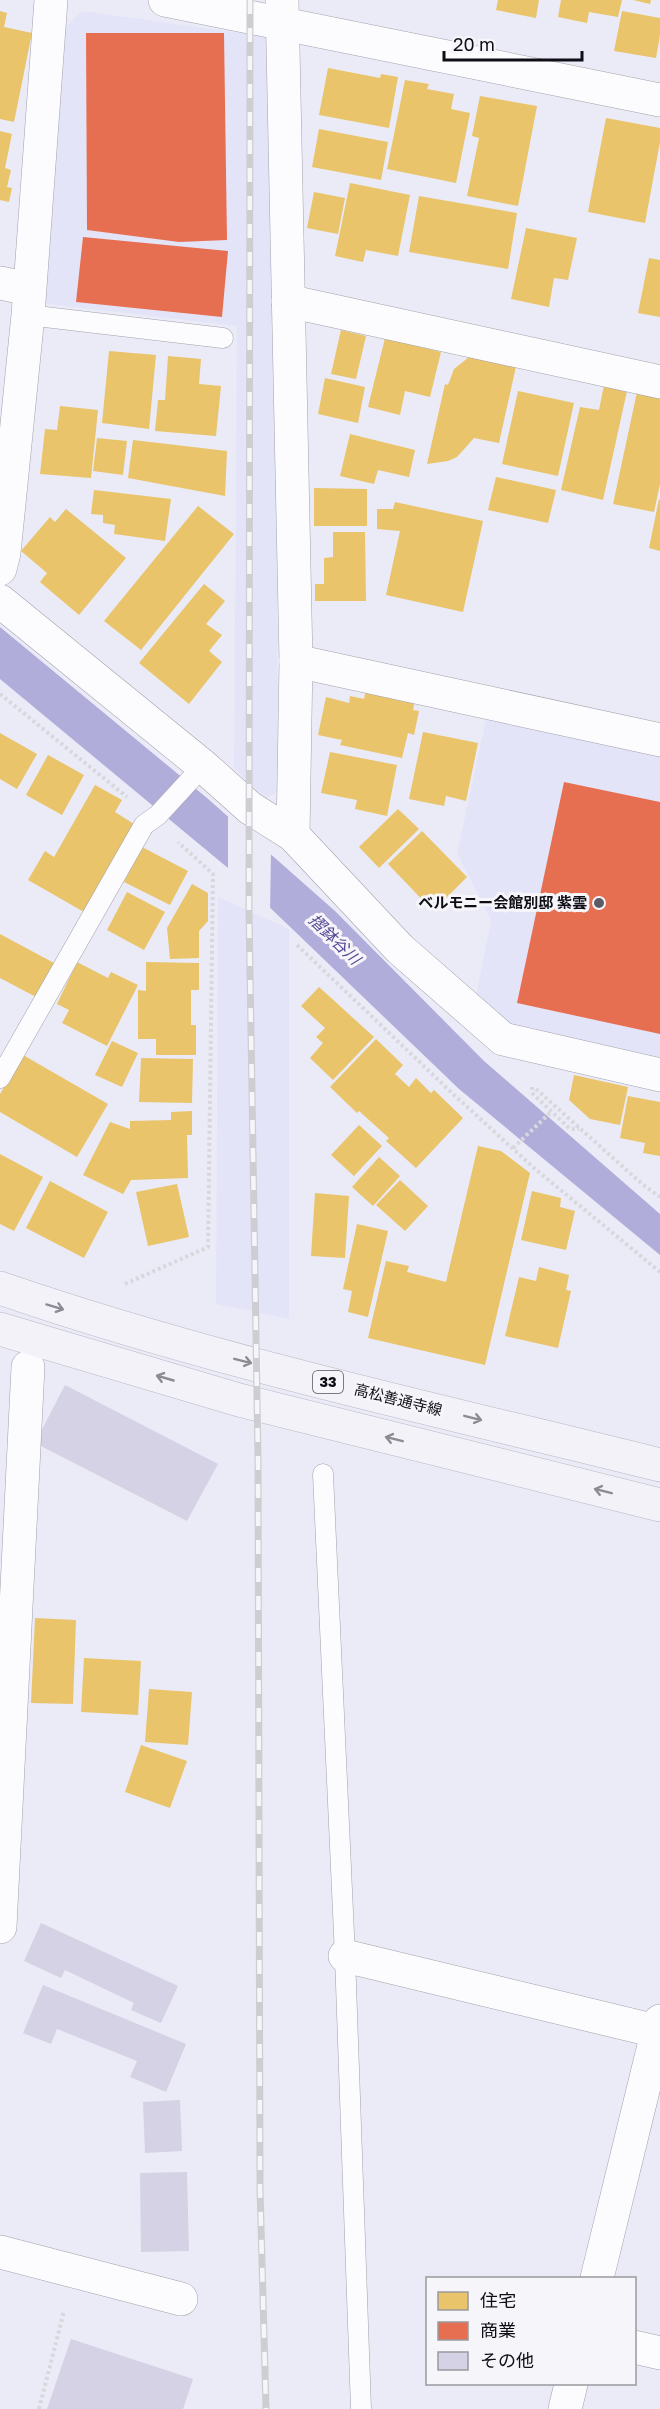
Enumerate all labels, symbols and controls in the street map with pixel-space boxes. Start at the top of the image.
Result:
scale bar [444,24,582,62]
text: 20 m [453,33,495,55]
place label: ベルモニー会館別邸 紫雲 [418,893,587,911]
marker: ベルモニー会館別邸 紫雲 [592,896,606,910]
water label: 摺鉢谷川 [305,910,366,970]
one-way arrow [46,1302,65,1313]
one-way arrow [233,1355,252,1367]
road number: 33 [313,1371,343,1393]
one-way arrow [155,1372,174,1384]
street label: 高松善通寺線 [352,1379,444,1419]
one-way arrow [463,1413,482,1425]
one-way arrow [385,1432,404,1444]
one-way arrow [594,1485,613,1497]
legend [426,2277,636,2385]
text: 住宅 [480,2289,516,2311]
text: 商業 [480,2319,516,2341]
text: その他 [480,2349,534,2371]

